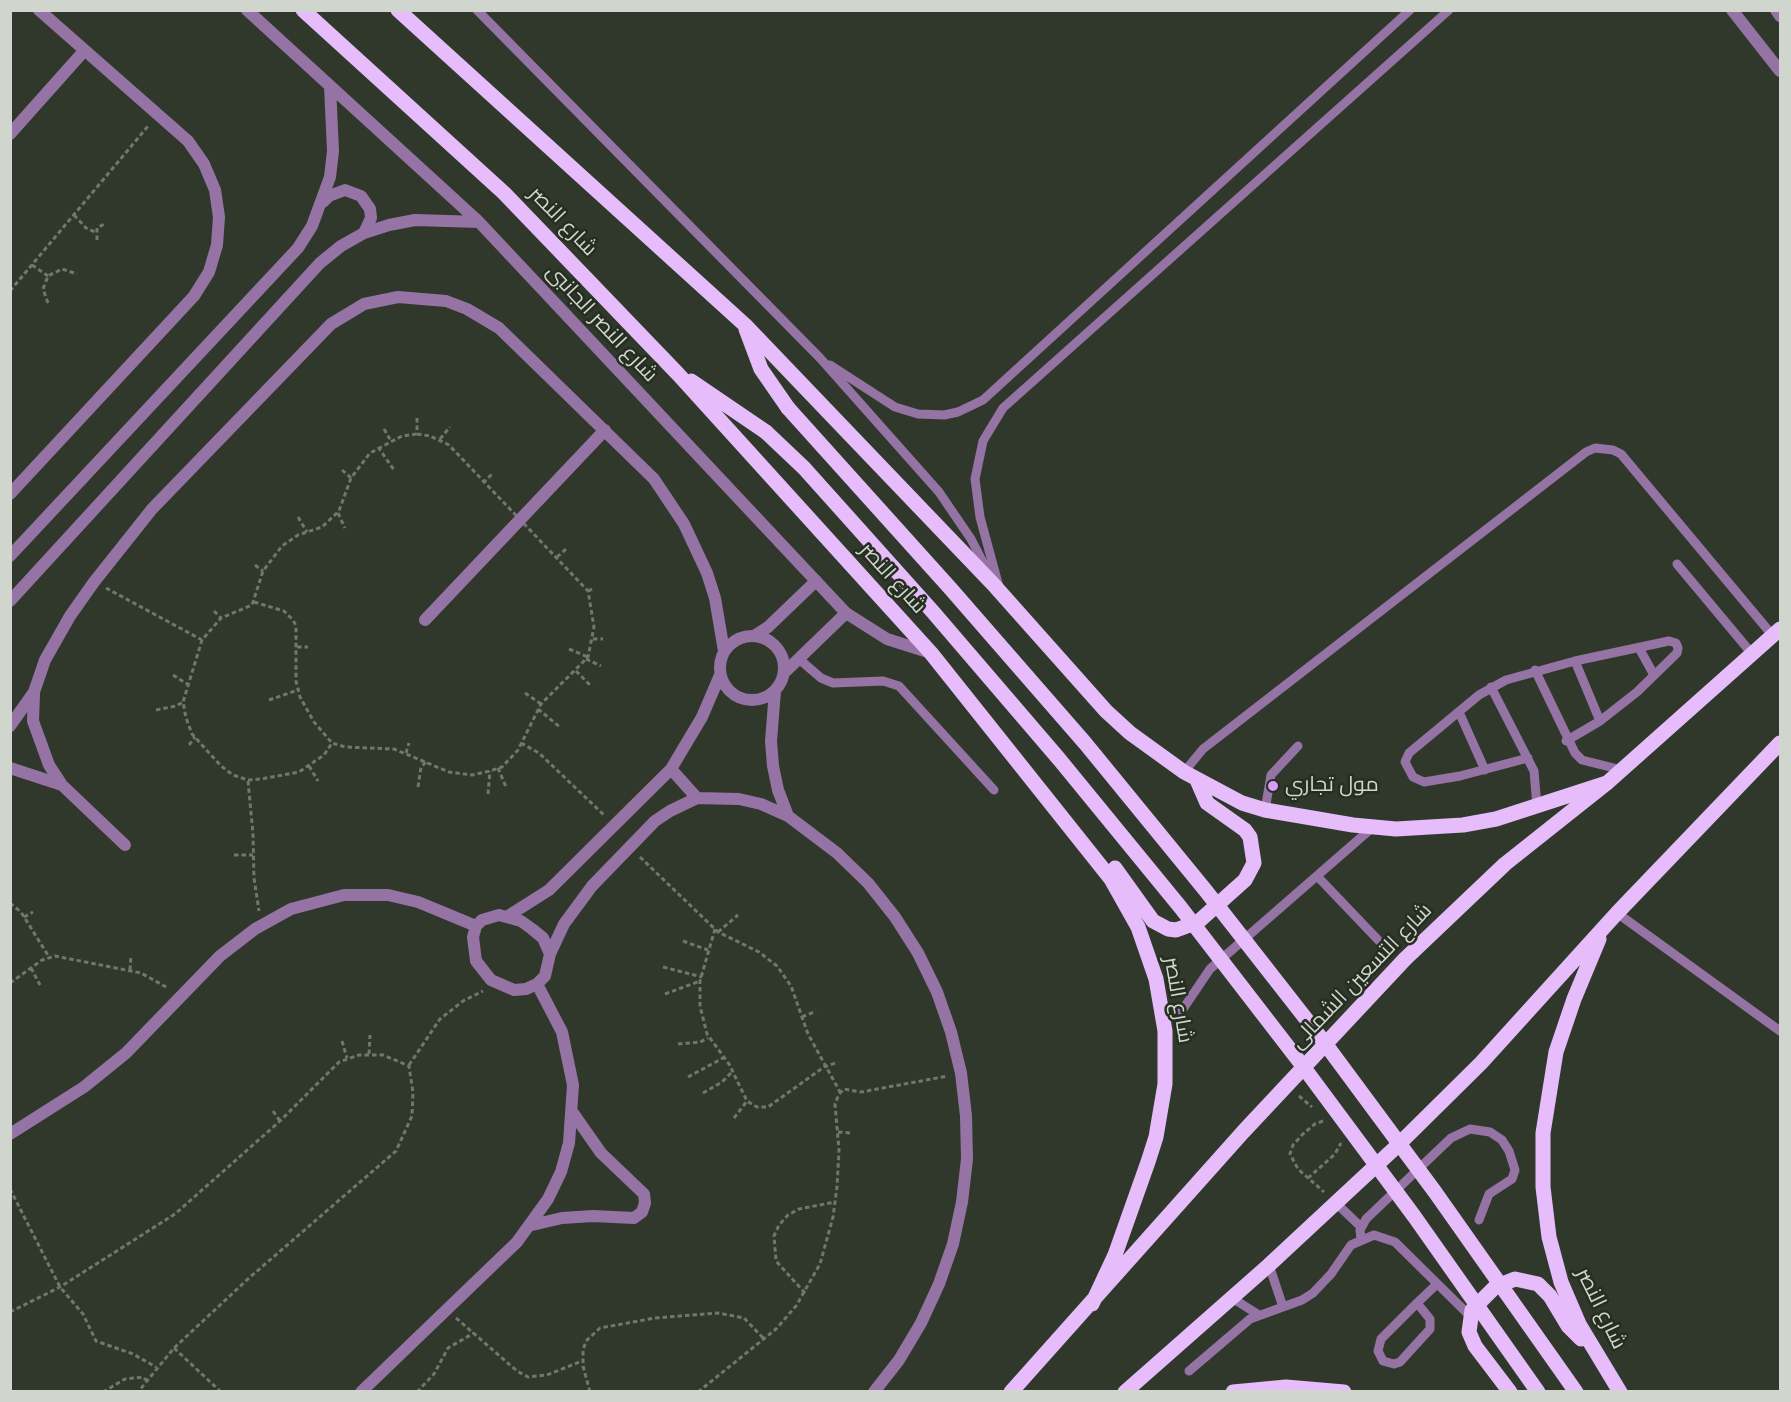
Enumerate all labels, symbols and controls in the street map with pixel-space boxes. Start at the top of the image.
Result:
street label: شارع النصر [523,182,601,262]
street label: شارع النصر الجانبى [540,260,662,388]
street label: شارع النصر [853,538,931,620]
place label: مول تجاري [1285,773,1379,799]
marker: مول تجاري [1266,779,1280,793]
street label: شارع التسعين الشمالى [1286,899,1438,1055]
street label: شارع النصر [1157,955,1197,1045]
street label: شارع النصر [1570,1264,1630,1354]

